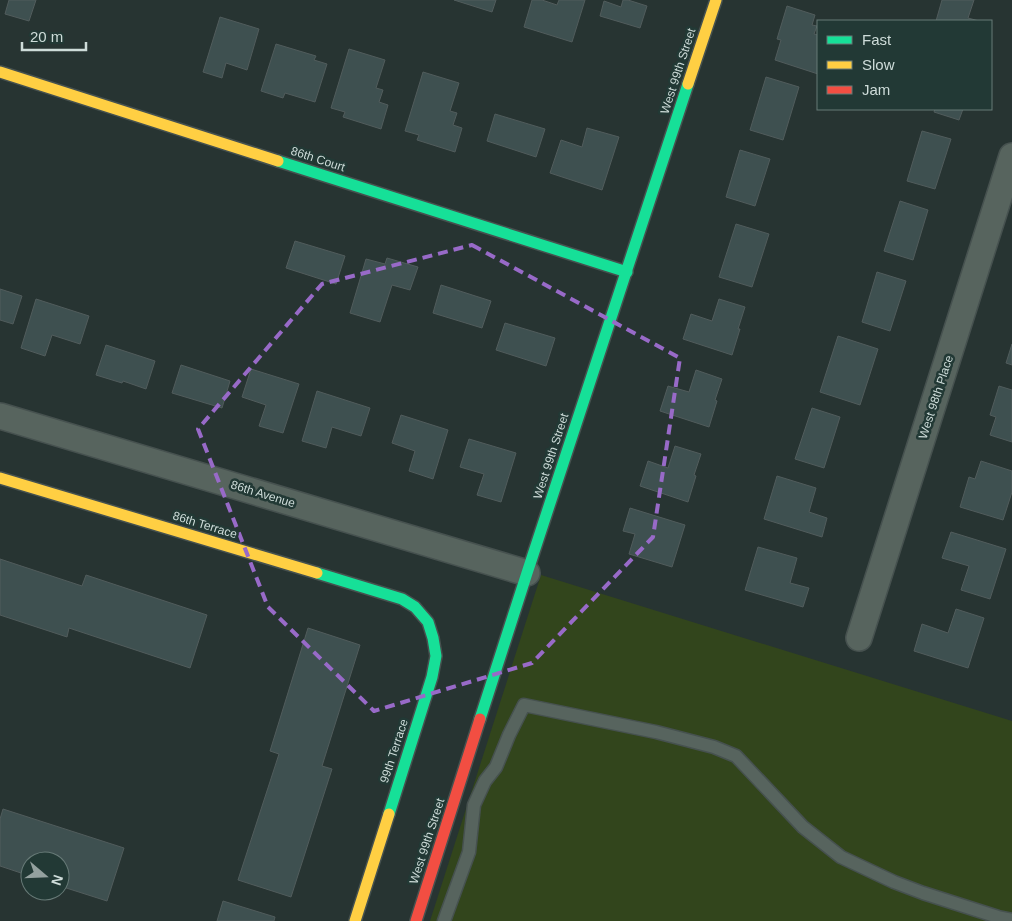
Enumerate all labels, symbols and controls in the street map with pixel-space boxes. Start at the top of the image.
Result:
scale bar [22,20,86,52]
legend [817,20,992,110]
street label: West 99th Street [658,26,699,116]
text: 20 m [30,28,63,45]
text: Fast [862,31,892,48]
text: Slow [862,56,895,73]
text: Jam [862,81,890,98]
street label: 86th Court [289,144,347,175]
street label: West 98th Place [916,353,956,441]
street label: West 99th Street [531,411,572,501]
street label: 86th Avenue [229,478,297,511]
street label: 86th Terrace [171,509,239,542]
street label: 99th Terrace [377,717,411,785]
street label: West 99th Street [407,796,448,886]
north arrow [20,851,70,901]
text: N [48,873,67,888]

